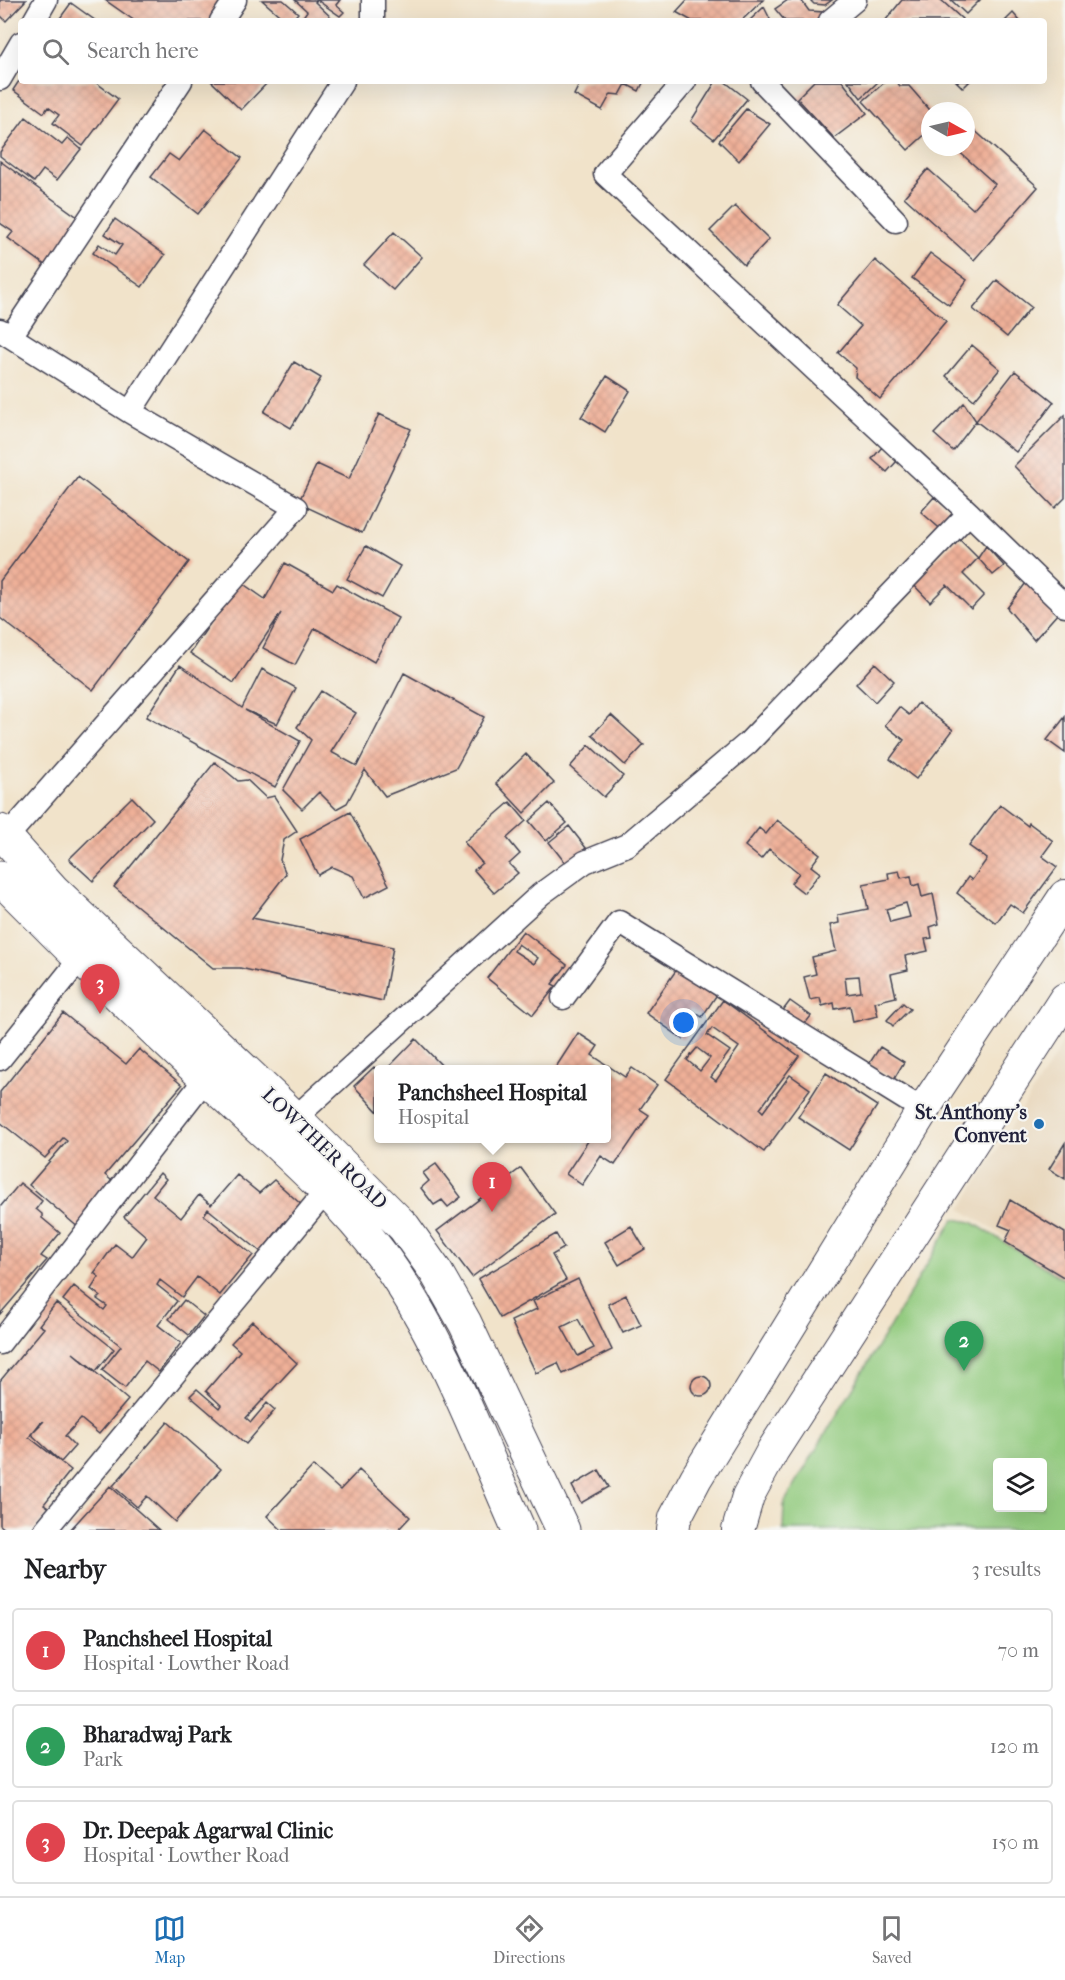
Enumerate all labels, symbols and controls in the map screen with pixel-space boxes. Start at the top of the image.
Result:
search box [18,18,1047,84]
icon: search [39,35,72,68]
text: Search here [87,38,199,64]
north arrow [921,102,975,156]
pin: 3 [80,964,120,1014]
your location [669,1008,698,1037]
popup [374,1065,611,1143]
text: Panchsheel Hospital [398,1080,587,1106]
street label: LOWTHER ROAD [257,1083,392,1214]
place label: St. Anthony's Convent [915,1101,1028,1147]
text: Hospital [398,1106,469,1129]
marker: St. Anthony's Convent [1032,1117,1046,1131]
pin: 1 [472,1162,512,1212]
pin: 2 [944,1322,984,1371]
map controls [993,1458,1047,1512]
button: layers [993,1458,1047,1512]
text: Nearby [24,1554,106,1585]
text: 3 results [972,1558,1041,1581]
text: Panchsheel Hospital [83,1626,272,1652]
text: 1 [42,1639,49,1662]
text: 70 m [997,1639,1039,1662]
text: Hospital · Lowther Road [83,1652,289,1675]
text: Bharadwaj Park [83,1722,232,1748]
text: 2 [40,1735,51,1758]
text: 120 m [990,1735,1039,1758]
text: Park [83,1748,123,1771]
text: Dr. Deepak Agarwal Clinic [83,1818,333,1844]
text: 3 [41,1831,50,1854]
text: 150 m [991,1831,1039,1854]
text: Hospital · Lowther Road [83,1844,289,1867]
tab: Map [153,1912,186,1967]
tab: Directions [493,1912,565,1967]
tab: Saved [872,1912,912,1967]

